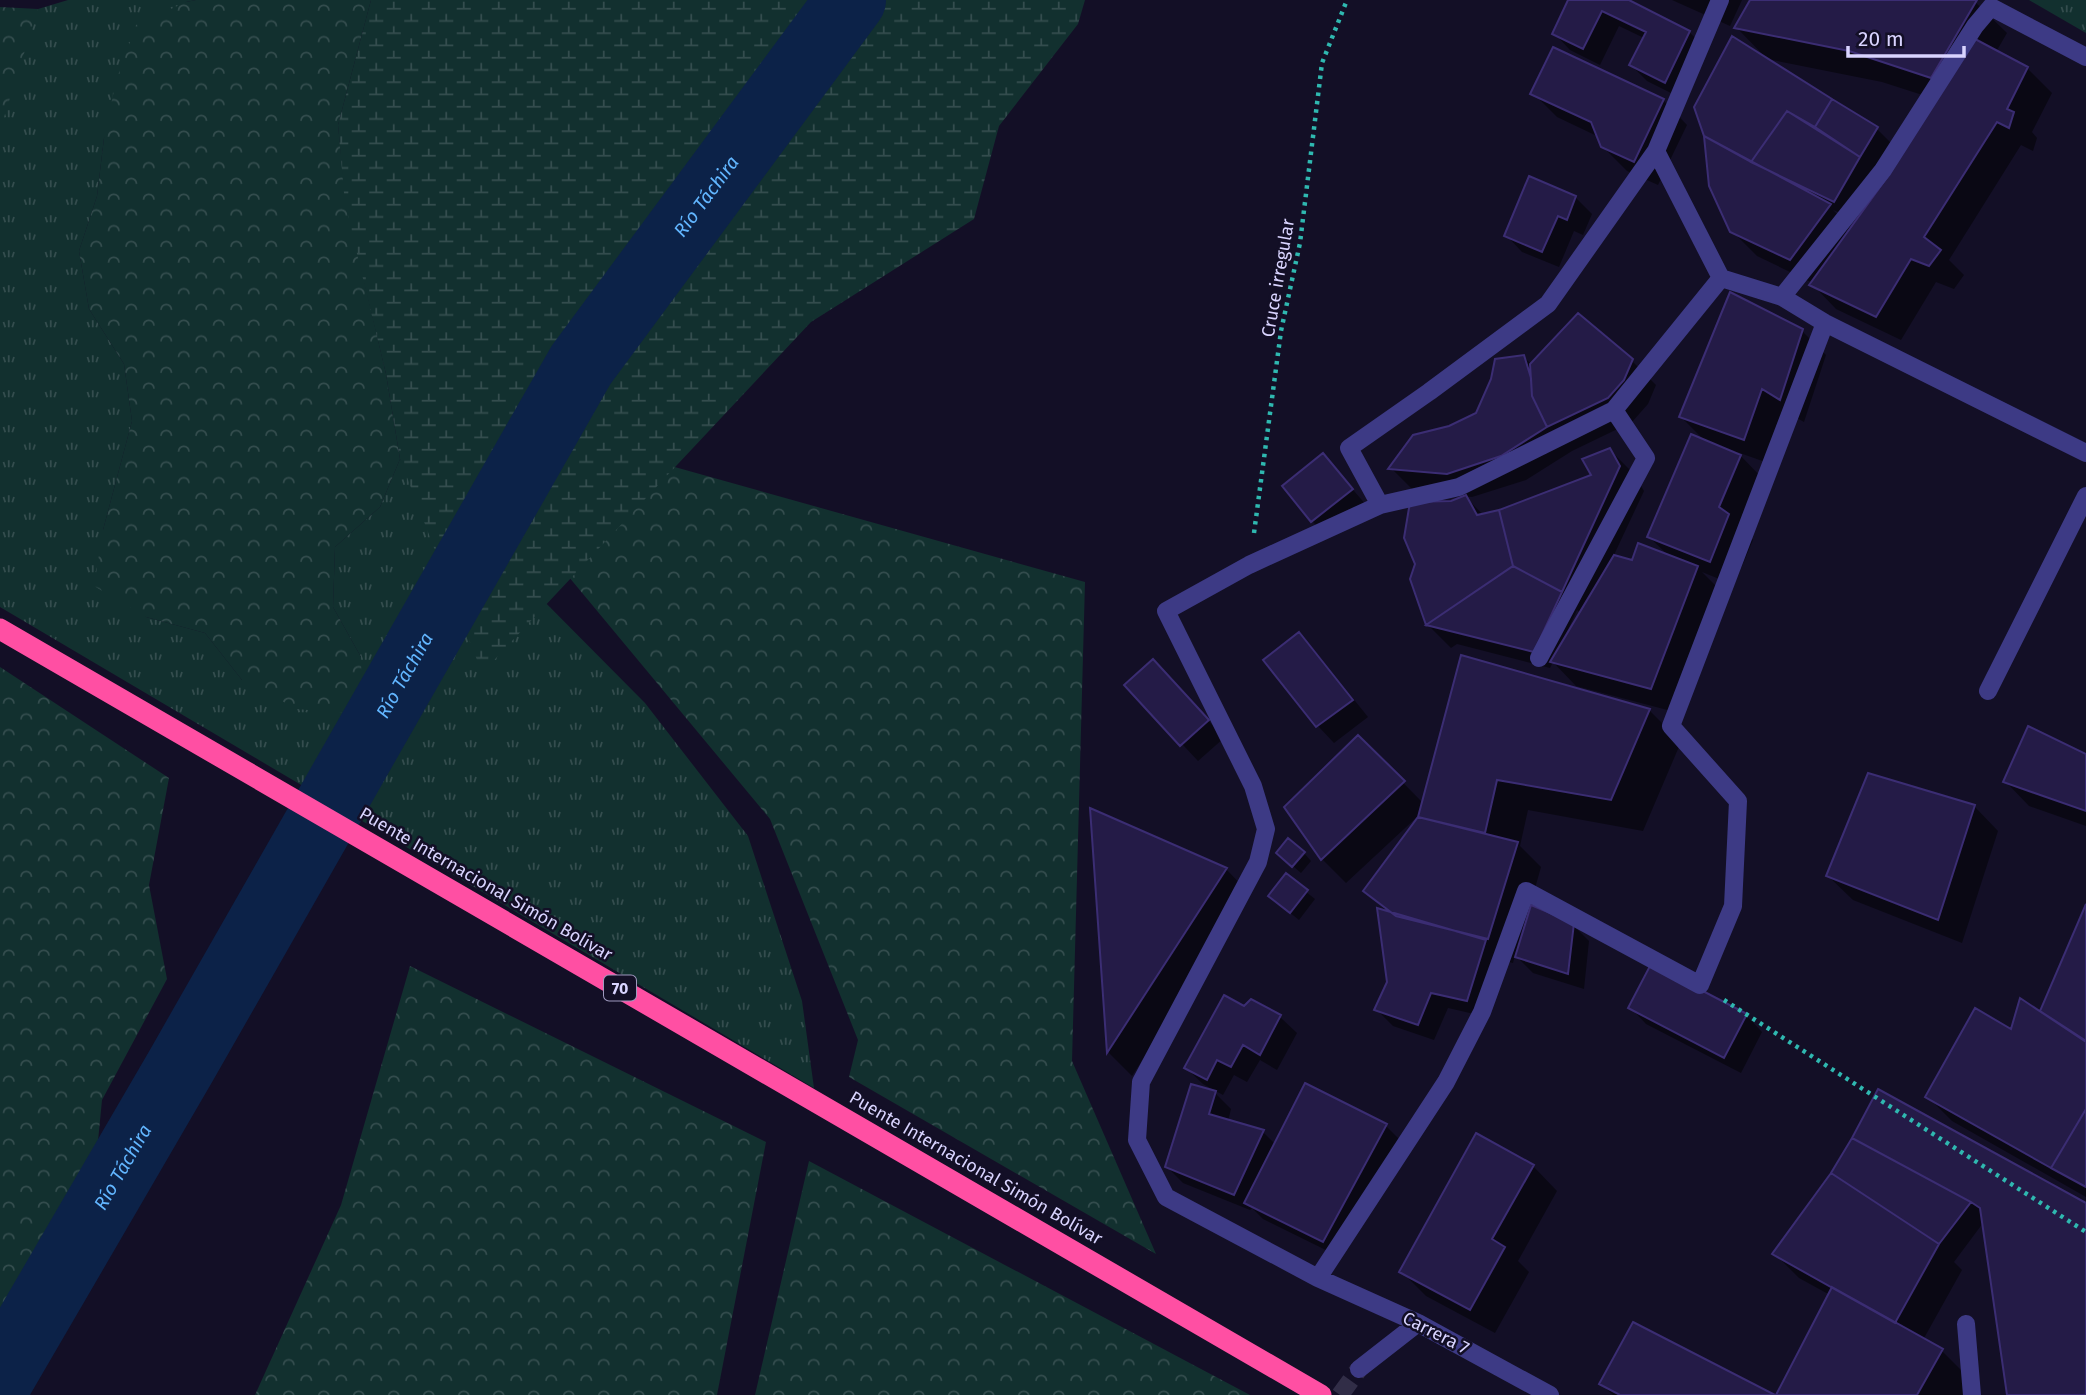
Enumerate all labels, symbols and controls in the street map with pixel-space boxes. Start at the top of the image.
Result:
scale bar [1848,14,1964,58]
text: 20 m [1858,26,1904,52]
water label: Río Táchira [669,151,744,241]
street label: Cruce irregular [1257,217,1299,339]
water label: Río Táchira [371,628,438,722]
street label: Puente Internacional Simón Bolívar [356,802,616,966]
road number: 70 [604,976,636,1000]
street label: Puente Internacional Simón Bolívar [846,1086,1106,1250]
water label: Río Táchira [89,1120,156,1214]
street label: Carrera 7 [1399,1307,1473,1359]

